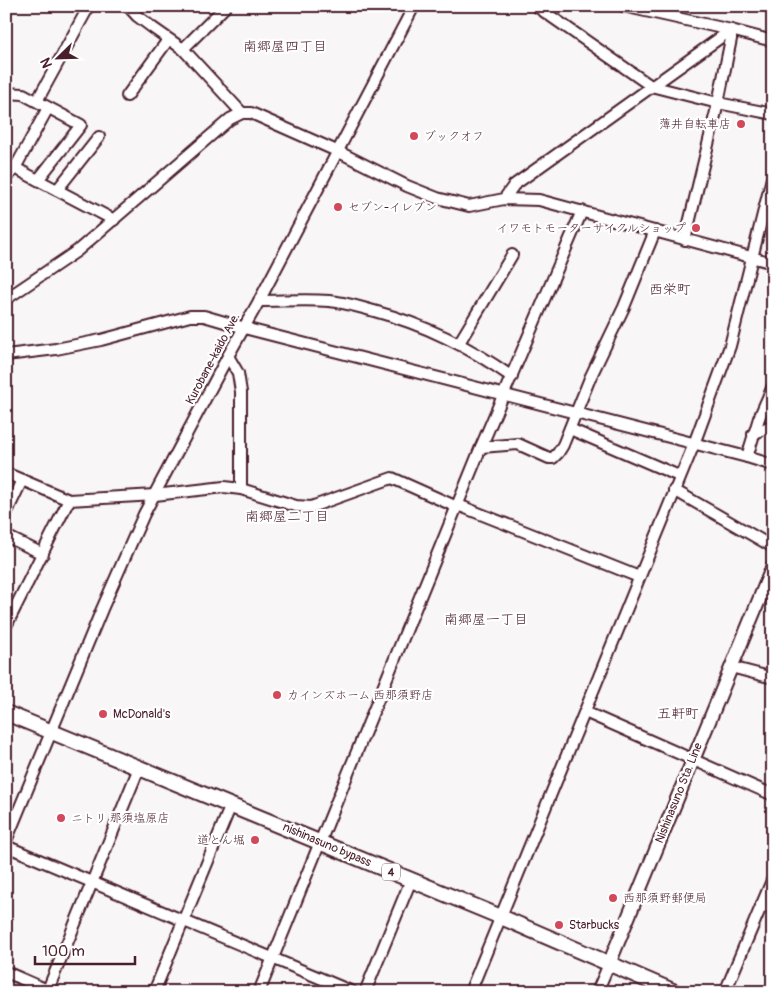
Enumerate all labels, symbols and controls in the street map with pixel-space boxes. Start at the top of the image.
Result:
north arrow [32,32,82,82]
district label: 南郷屋四丁目 [243,38,327,55]
text: N [37,55,56,71]
place label: 薄井自転車店 [659,117,731,132]
marker: 薄井自転車店 [735,118,747,130]
place label: ブックオフ [424,129,484,144]
marker: ブックオフ [408,130,420,142]
place label: セブン-イレブン [348,200,437,215]
marker: セブン-イレブン [332,201,344,213]
place label: イワモトモーターサイクルショップ [496,221,686,236]
marker: イワモトモーターサイクルショップ [690,222,702,234]
district label: 西栄町 [649,281,691,298]
street label: Kurobane-kaido Ave. [183,311,243,407]
district label: 南郷屋二丁目 [245,508,329,525]
district label: 南郷屋一丁目 [444,611,528,628]
place label: カインズホーム 西那須野店 [287,688,433,703]
marker: カインズホーム 西那須野店 [271,689,283,701]
district label: 五軒町 [657,705,699,722]
place label: McDonald's [113,707,171,722]
marker: McDonald's [97,708,109,720]
street label: Nishinasuno Sta. Line [652,740,706,845]
place label: ニトリ 那須塩原店 [71,811,170,826]
marker: ニトリ 那須塩原店 [55,812,67,824]
street label: nishinasuno bypass [280,820,374,871]
place label: 道とん堀 [197,833,245,848]
marker: 道とん堀 [249,834,261,846]
road number: 4 [382,864,400,880]
place label: 西那須野郵便局 [623,891,707,906]
marker: 西那須野郵便局 [607,892,619,904]
place label: Starbucks [569,918,620,933]
marker: Starbucks [553,919,565,931]
scale bar [35,933,135,965]
text: 100 m [42,942,85,961]

